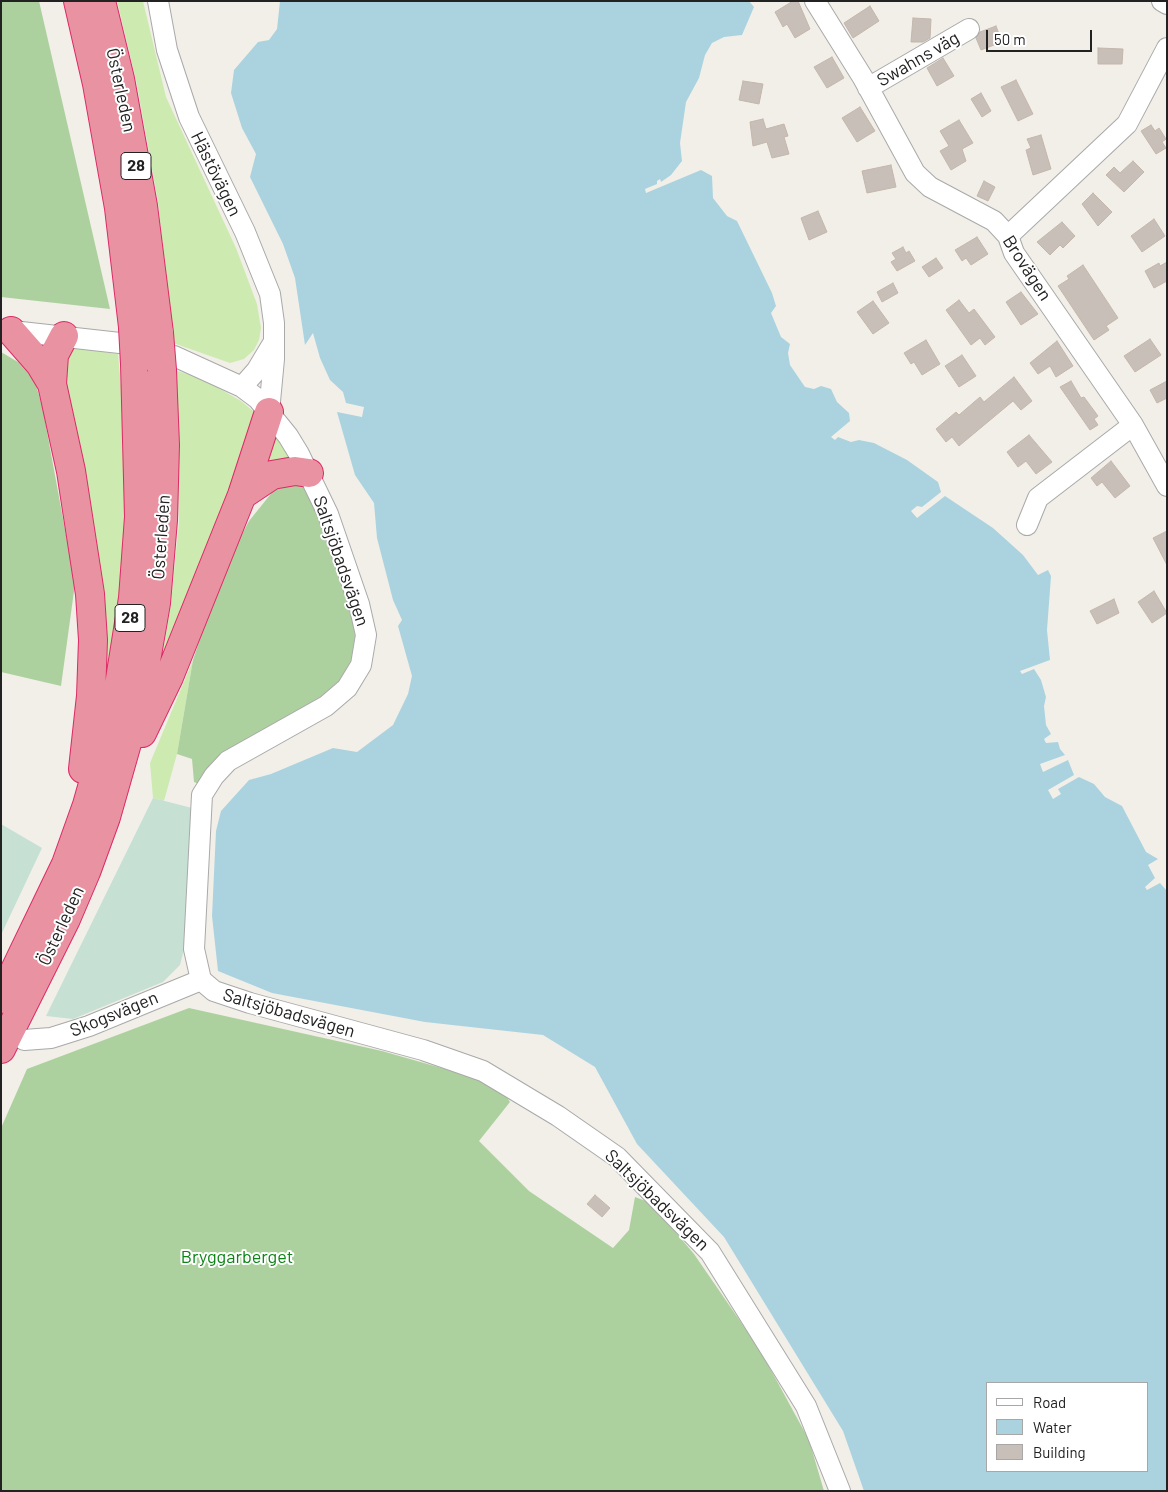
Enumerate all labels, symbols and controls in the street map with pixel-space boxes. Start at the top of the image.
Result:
scale bar [988,20,1094,52]
street label: Swahns väg [873,27,963,91]
text: 50 m [994,30,1026,48]
street label: Österleden [102,46,140,134]
street label: Hästövägen [186,128,246,220]
road number: 28 [121,153,151,180]
street label: Brovägen [998,231,1056,305]
street label: Saltsjöbadsvägen [309,493,373,629]
street label: Österleden [147,494,175,580]
road number: 28 [115,604,145,632]
street label: Österleden [33,883,89,969]
street label: Saltsjöbadsvägen [220,984,358,1042]
street label: Skogsvägen [67,987,161,1041]
street label: Saltsjöbadsvägen [600,1145,714,1255]
park label: Bryggarberget [181,1246,293,1268]
legend [986,1382,1148,1472]
text: Road [1033,1393,1066,1411]
text: Water [1033,1418,1072,1436]
text: Building [1033,1443,1086,1461]

